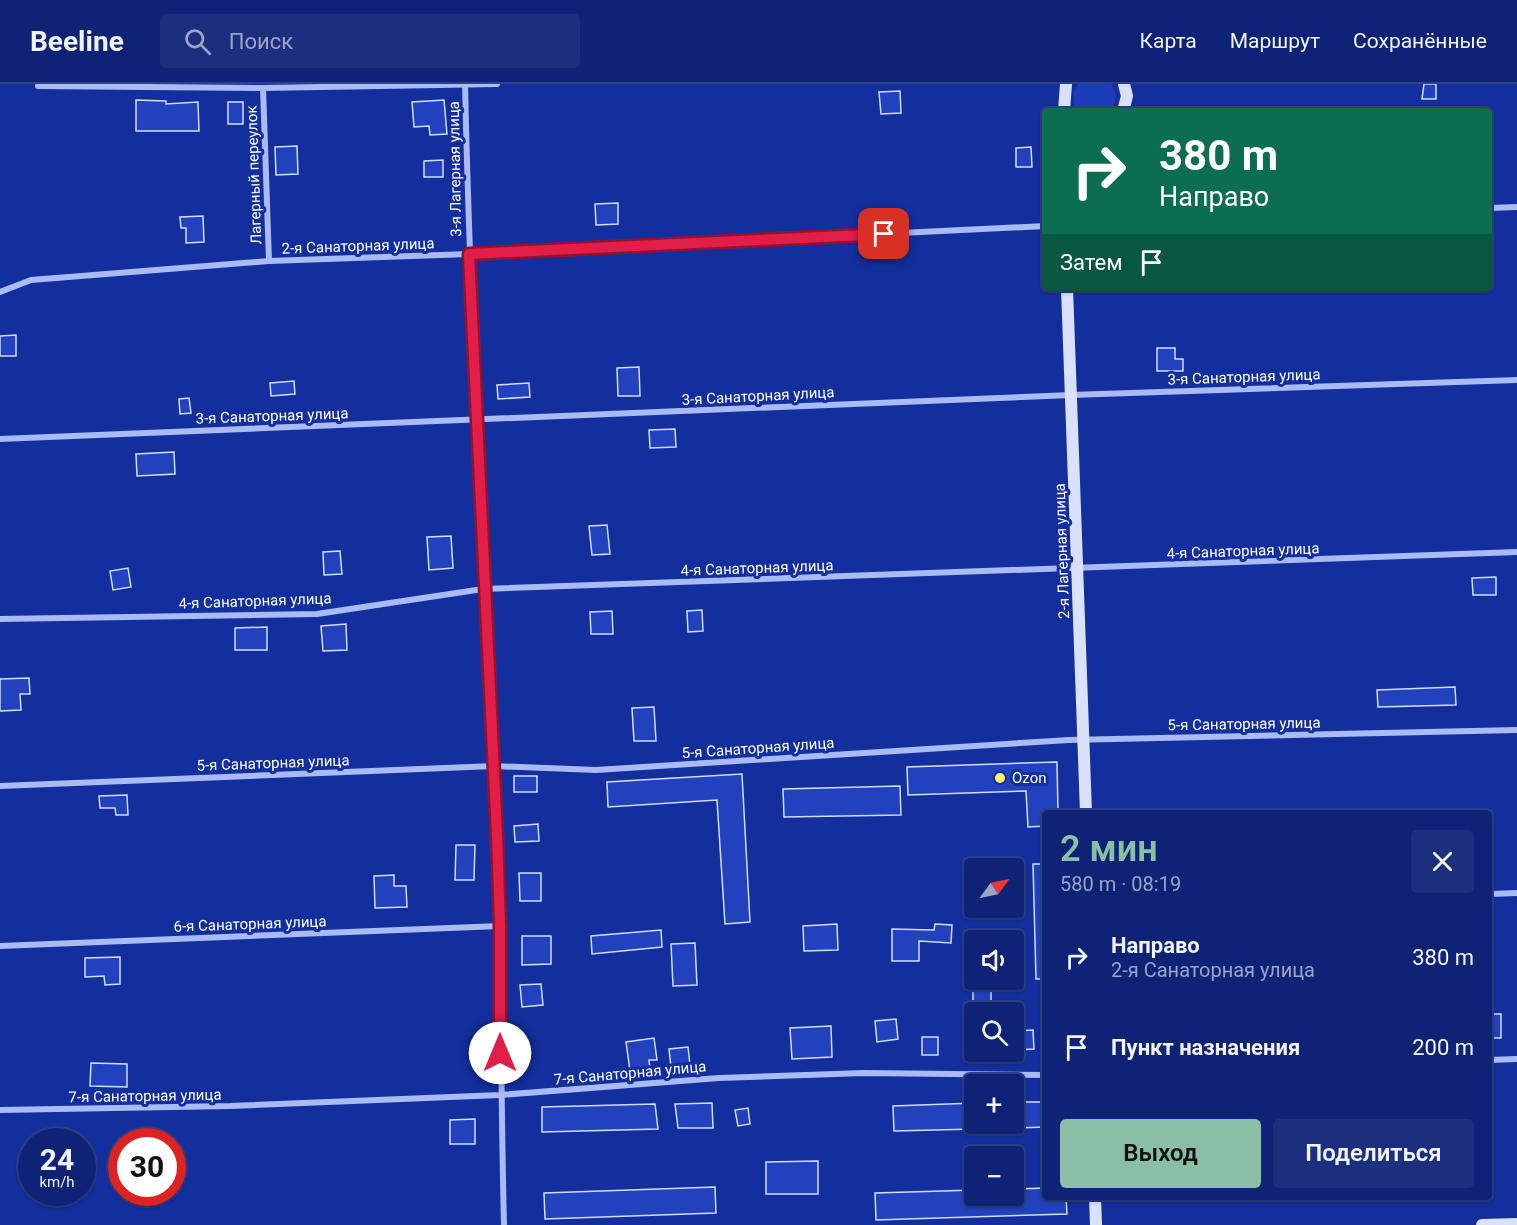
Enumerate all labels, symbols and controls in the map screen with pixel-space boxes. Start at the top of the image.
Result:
search box [160,14,580,68]
text: Beeline [30,25,124,58]
icon: search [181,25,214,58]
text: Поиск [229,29,293,54]
text: Карта [1140,29,1197,53]
text: Маршрут [1230,29,1320,53]
text: Сохранённые [1353,29,1487,53]
street label: 3-я Лагерная улица [445,101,465,237]
street label: Лагерный переулок [243,105,265,245]
text: 380 m [1159,131,1278,180]
icon: right [1060,132,1138,210]
text: Направо [1159,181,1269,213]
pin [858,208,909,259]
icon: arrive [867,217,900,250]
street label: 2-я Санаторная улица [281,234,435,258]
icon: arrive [1135,246,1168,279]
text: Затем [1060,250,1123,275]
street label: 3-я Санаторная улица [1167,365,1321,389]
street label: 3-я Санаторная улица [681,383,835,409]
street label: 3-я Санаторная улица [195,404,349,428]
street label: 2-я Лагерная улица [1051,483,1073,619]
street label: 4-я Санаторная улица [1166,539,1320,563]
street label: 4-я Санаторная улица [680,556,834,580]
street label: 4-я Санаторная улица [178,589,332,613]
street label: 5-я Санаторная улица [1167,714,1321,734]
street label: 5-я Санаторная улица [681,734,835,762]
street label: 5-я Санаторная улица [196,751,350,775]
place label: Ozon [1012,769,1046,787]
marker: Ozon [993,771,1007,785]
text: 2 мин [1060,828,1158,870]
button: close [1411,830,1474,893]
north arrow [964,858,1024,918]
map controls [964,858,1024,1206]
text: 580 m · 08:19 [1060,872,1181,896]
street label: 6-я Санаторная улица [173,912,327,936]
button: sound [964,930,1024,990]
text: Направо [1111,933,1200,958]
icon: right [1060,941,1093,974]
text: 380 m [1412,945,1474,970]
text: 2-я Санаторная улица [1111,958,1315,982]
button: search [964,1002,1024,1062]
position arrow [468,1021,532,1085]
icon: arrive [1060,1031,1093,1064]
text: Пункт назначения [1111,1035,1300,1060]
text: 200 m [1412,1035,1474,1060]
street label: 7-я Санаторная улица [553,1057,707,1089]
button: + [964,1074,1024,1134]
street label: 7-я Санаторная улица [68,1086,222,1106]
button: Выход [1060,1119,1261,1188]
button: Поделиться [1273,1119,1474,1188]
speed limit sign: 30 [108,1128,186,1206]
text: 24 [40,1142,74,1177]
button: − [964,1146,1024,1206]
text: km/h [39,1173,75,1191]

